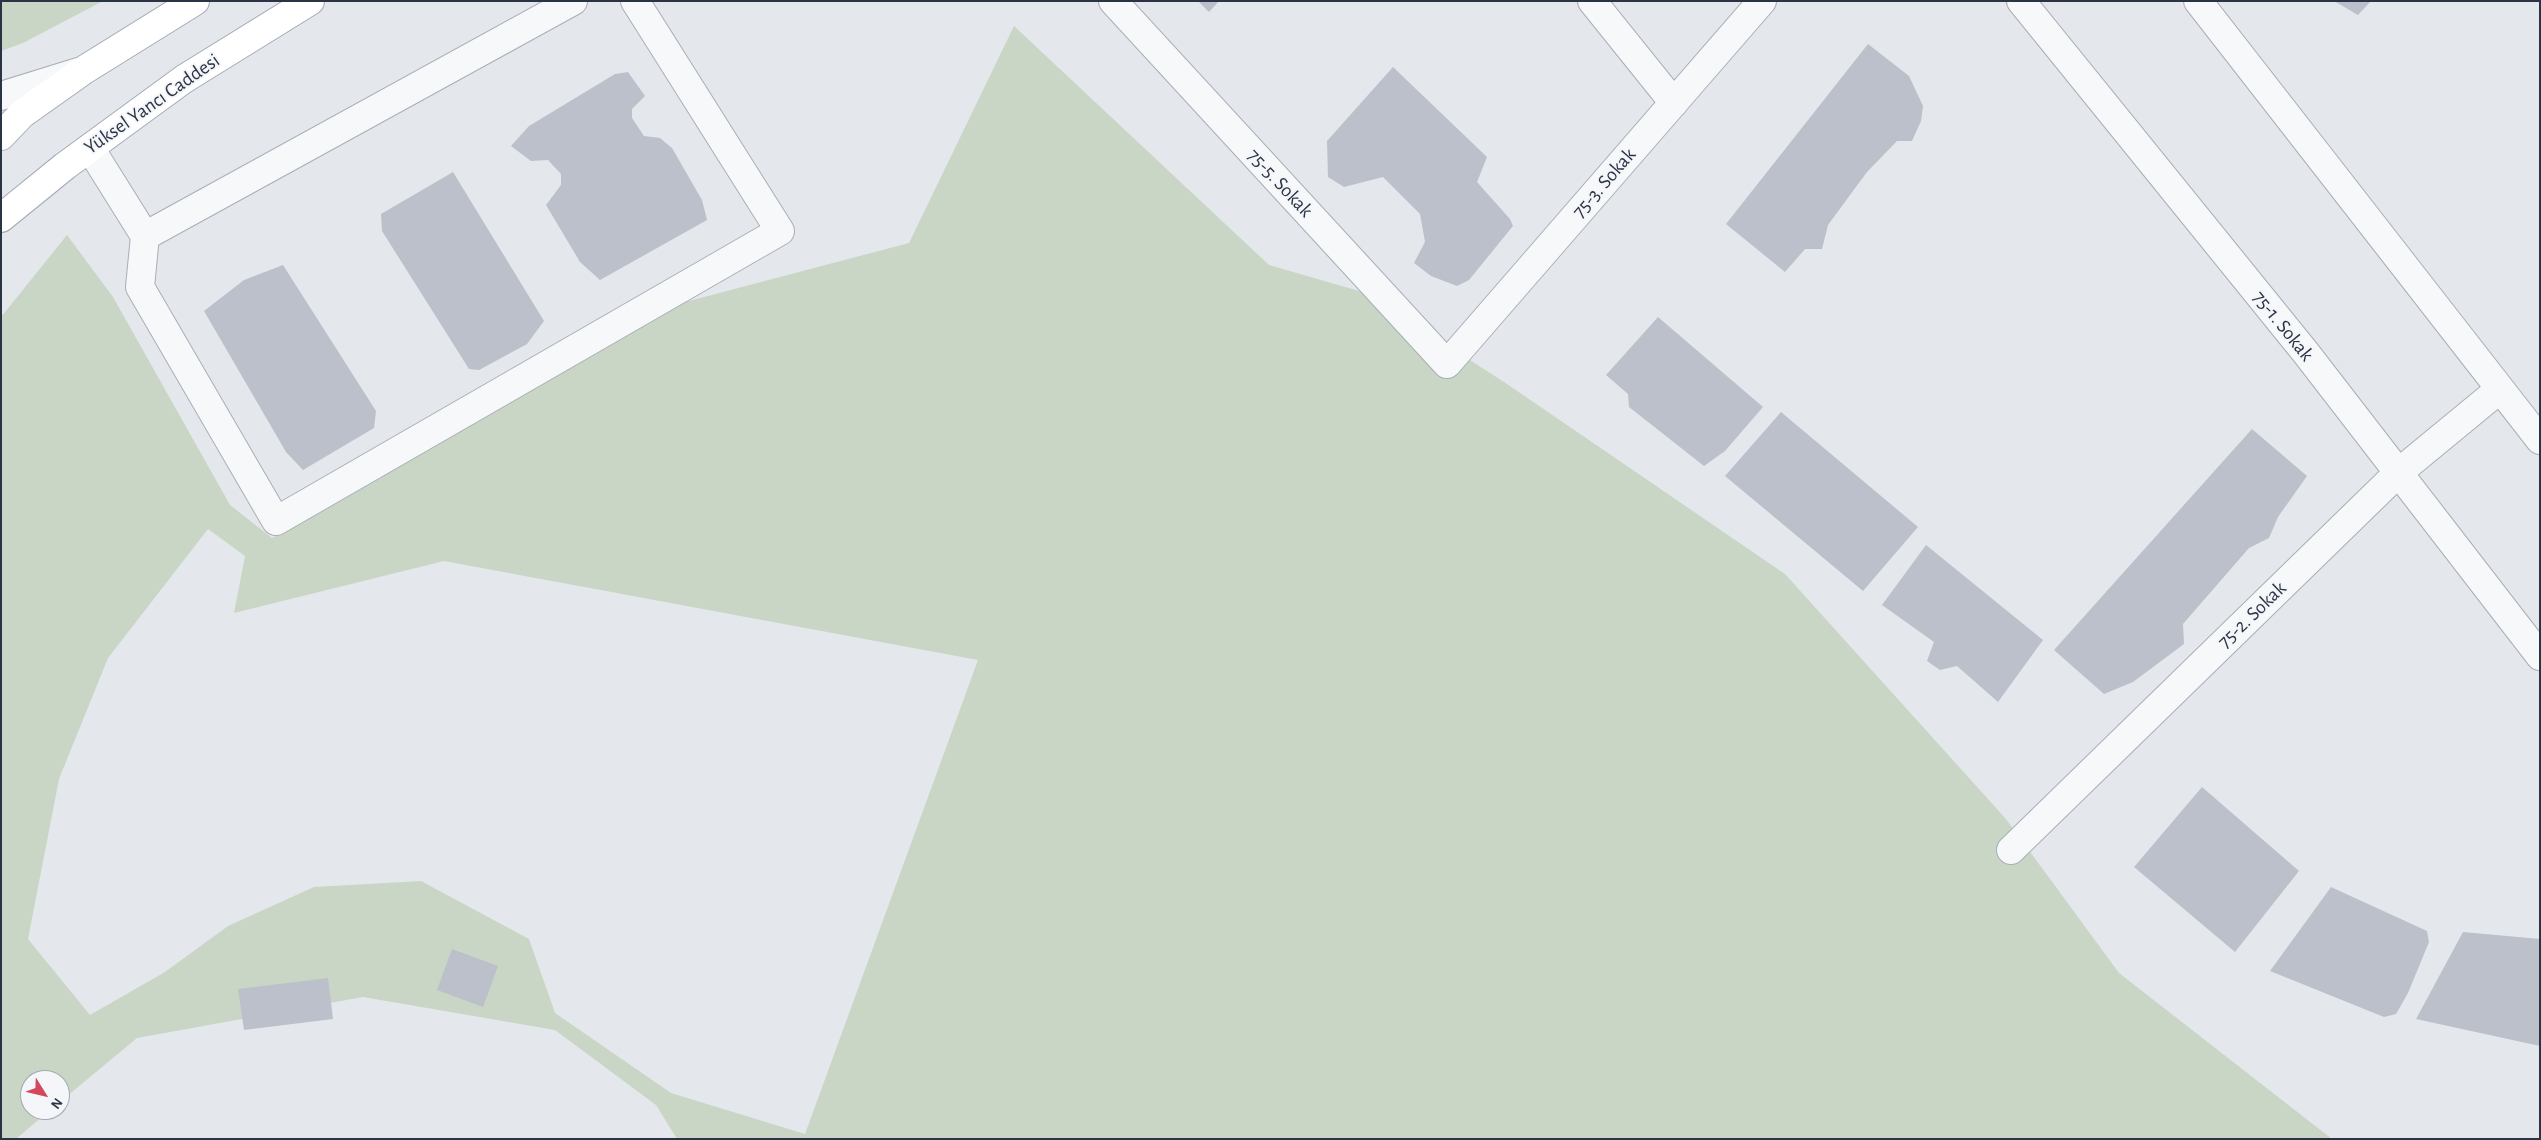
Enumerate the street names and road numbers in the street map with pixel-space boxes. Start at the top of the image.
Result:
street label: Yüksel Yancı Caddesi [80,48,224,160]
street label: 75-3. Sokak [1567,143,1641,223]
street label: 75-5. Sokak [1242,144,1318,222]
street label: 75-1. Sokak [2247,286,2319,366]
street label: 75-2. Sokak [2213,577,2291,653]

